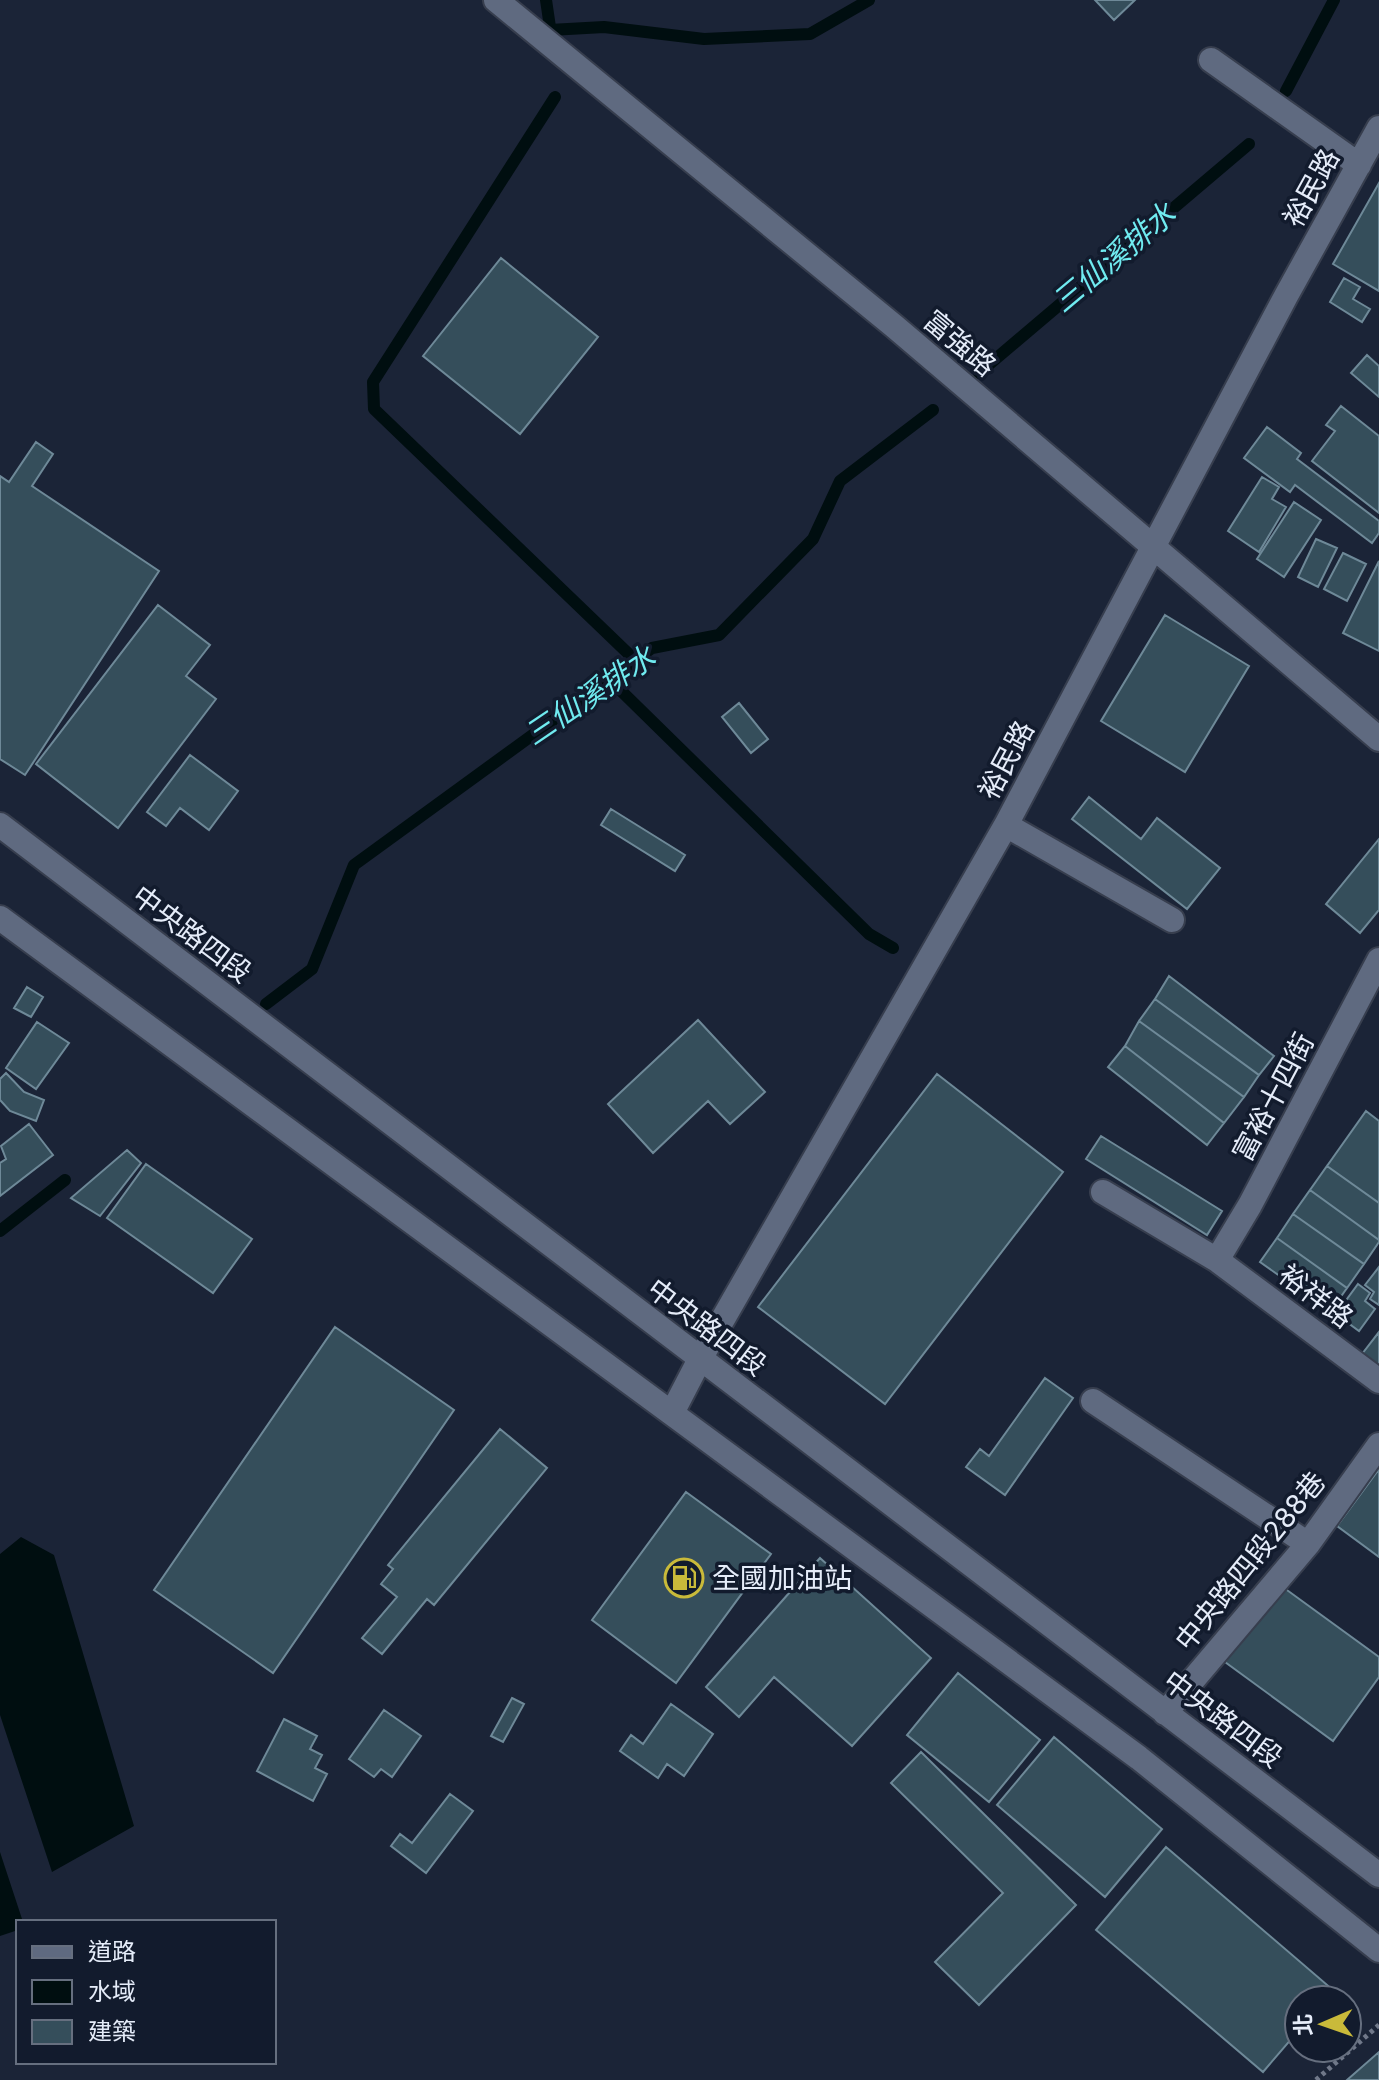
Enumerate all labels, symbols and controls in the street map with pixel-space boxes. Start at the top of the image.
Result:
street label: 裕民路 [1276,143,1346,233]
water label: 三仙溪排水 [1044,194,1184,319]
street label: 富強路 [917,303,1003,383]
water label: 三仙溪排水 [517,637,663,752]
street label: 裕民路 [971,715,1041,805]
street label: 中央路四段 [126,878,258,990]
street label: 富裕十四街 [1225,1027,1321,1167]
street label: 裕祥路 [1272,1257,1360,1335]
street label: 中央路四段 [641,1271,773,1383]
street label: 中央路四段288巷 [1168,1465,1332,1657]
fuel station icon: 全國加油站 [663,1557,705,1599]
place label: 全國加油站 [712,1561,852,1595]
street label: 中央路四段 [1157,1663,1289,1775]
legend [16,1920,276,2064]
text: 道路 [88,1937,136,1966]
text: 水域 [88,1977,136,2006]
north arrow [1283,1984,1363,2064]
text: 北 [1290,2013,1316,2036]
text: 建築 [88,2017,136,2046]

